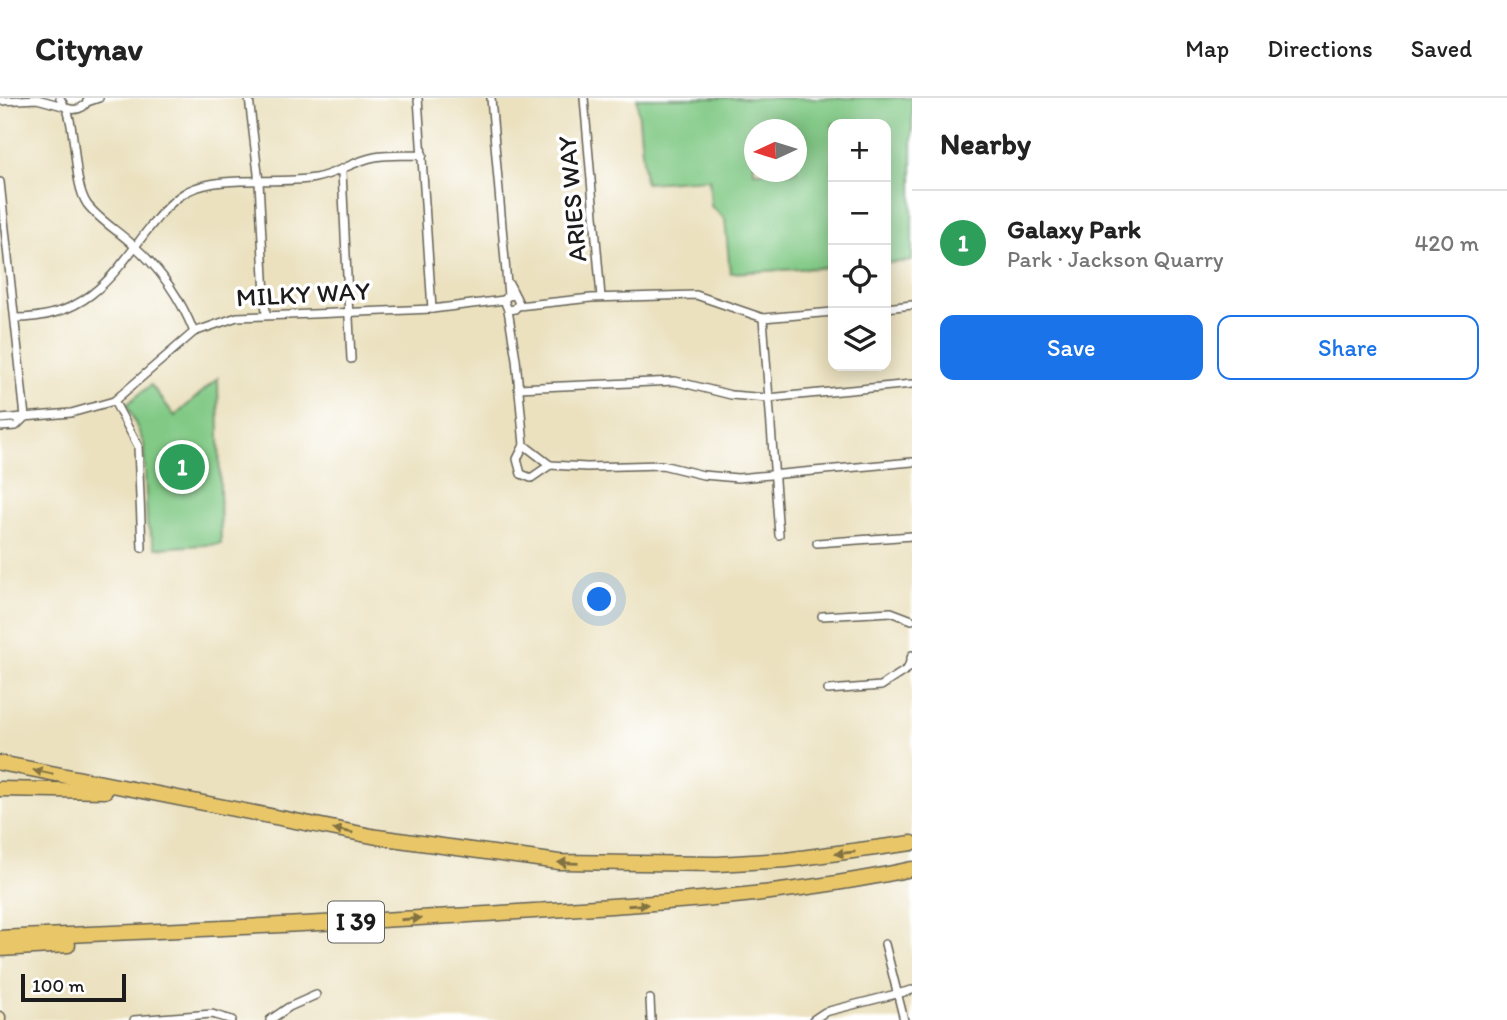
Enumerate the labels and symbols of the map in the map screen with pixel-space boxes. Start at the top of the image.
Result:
north arrow [744,119,807,182]
street label: ARIES WAY [551,134,593,263]
street label: MILKY WAY [235,274,371,313]
pin: 1 [159,441,205,493]
your location [582,582,616,616]
one-way arrow [32,766,54,777]
one-way arrow [332,825,354,836]
one-way arrow [833,848,855,859]
one-way arrow [557,857,579,868]
one-way arrow [627,899,649,910]
road number: I 39 [328,902,384,942]
one-way arrow [400,914,422,925]
scale bar [21,971,126,1003]

